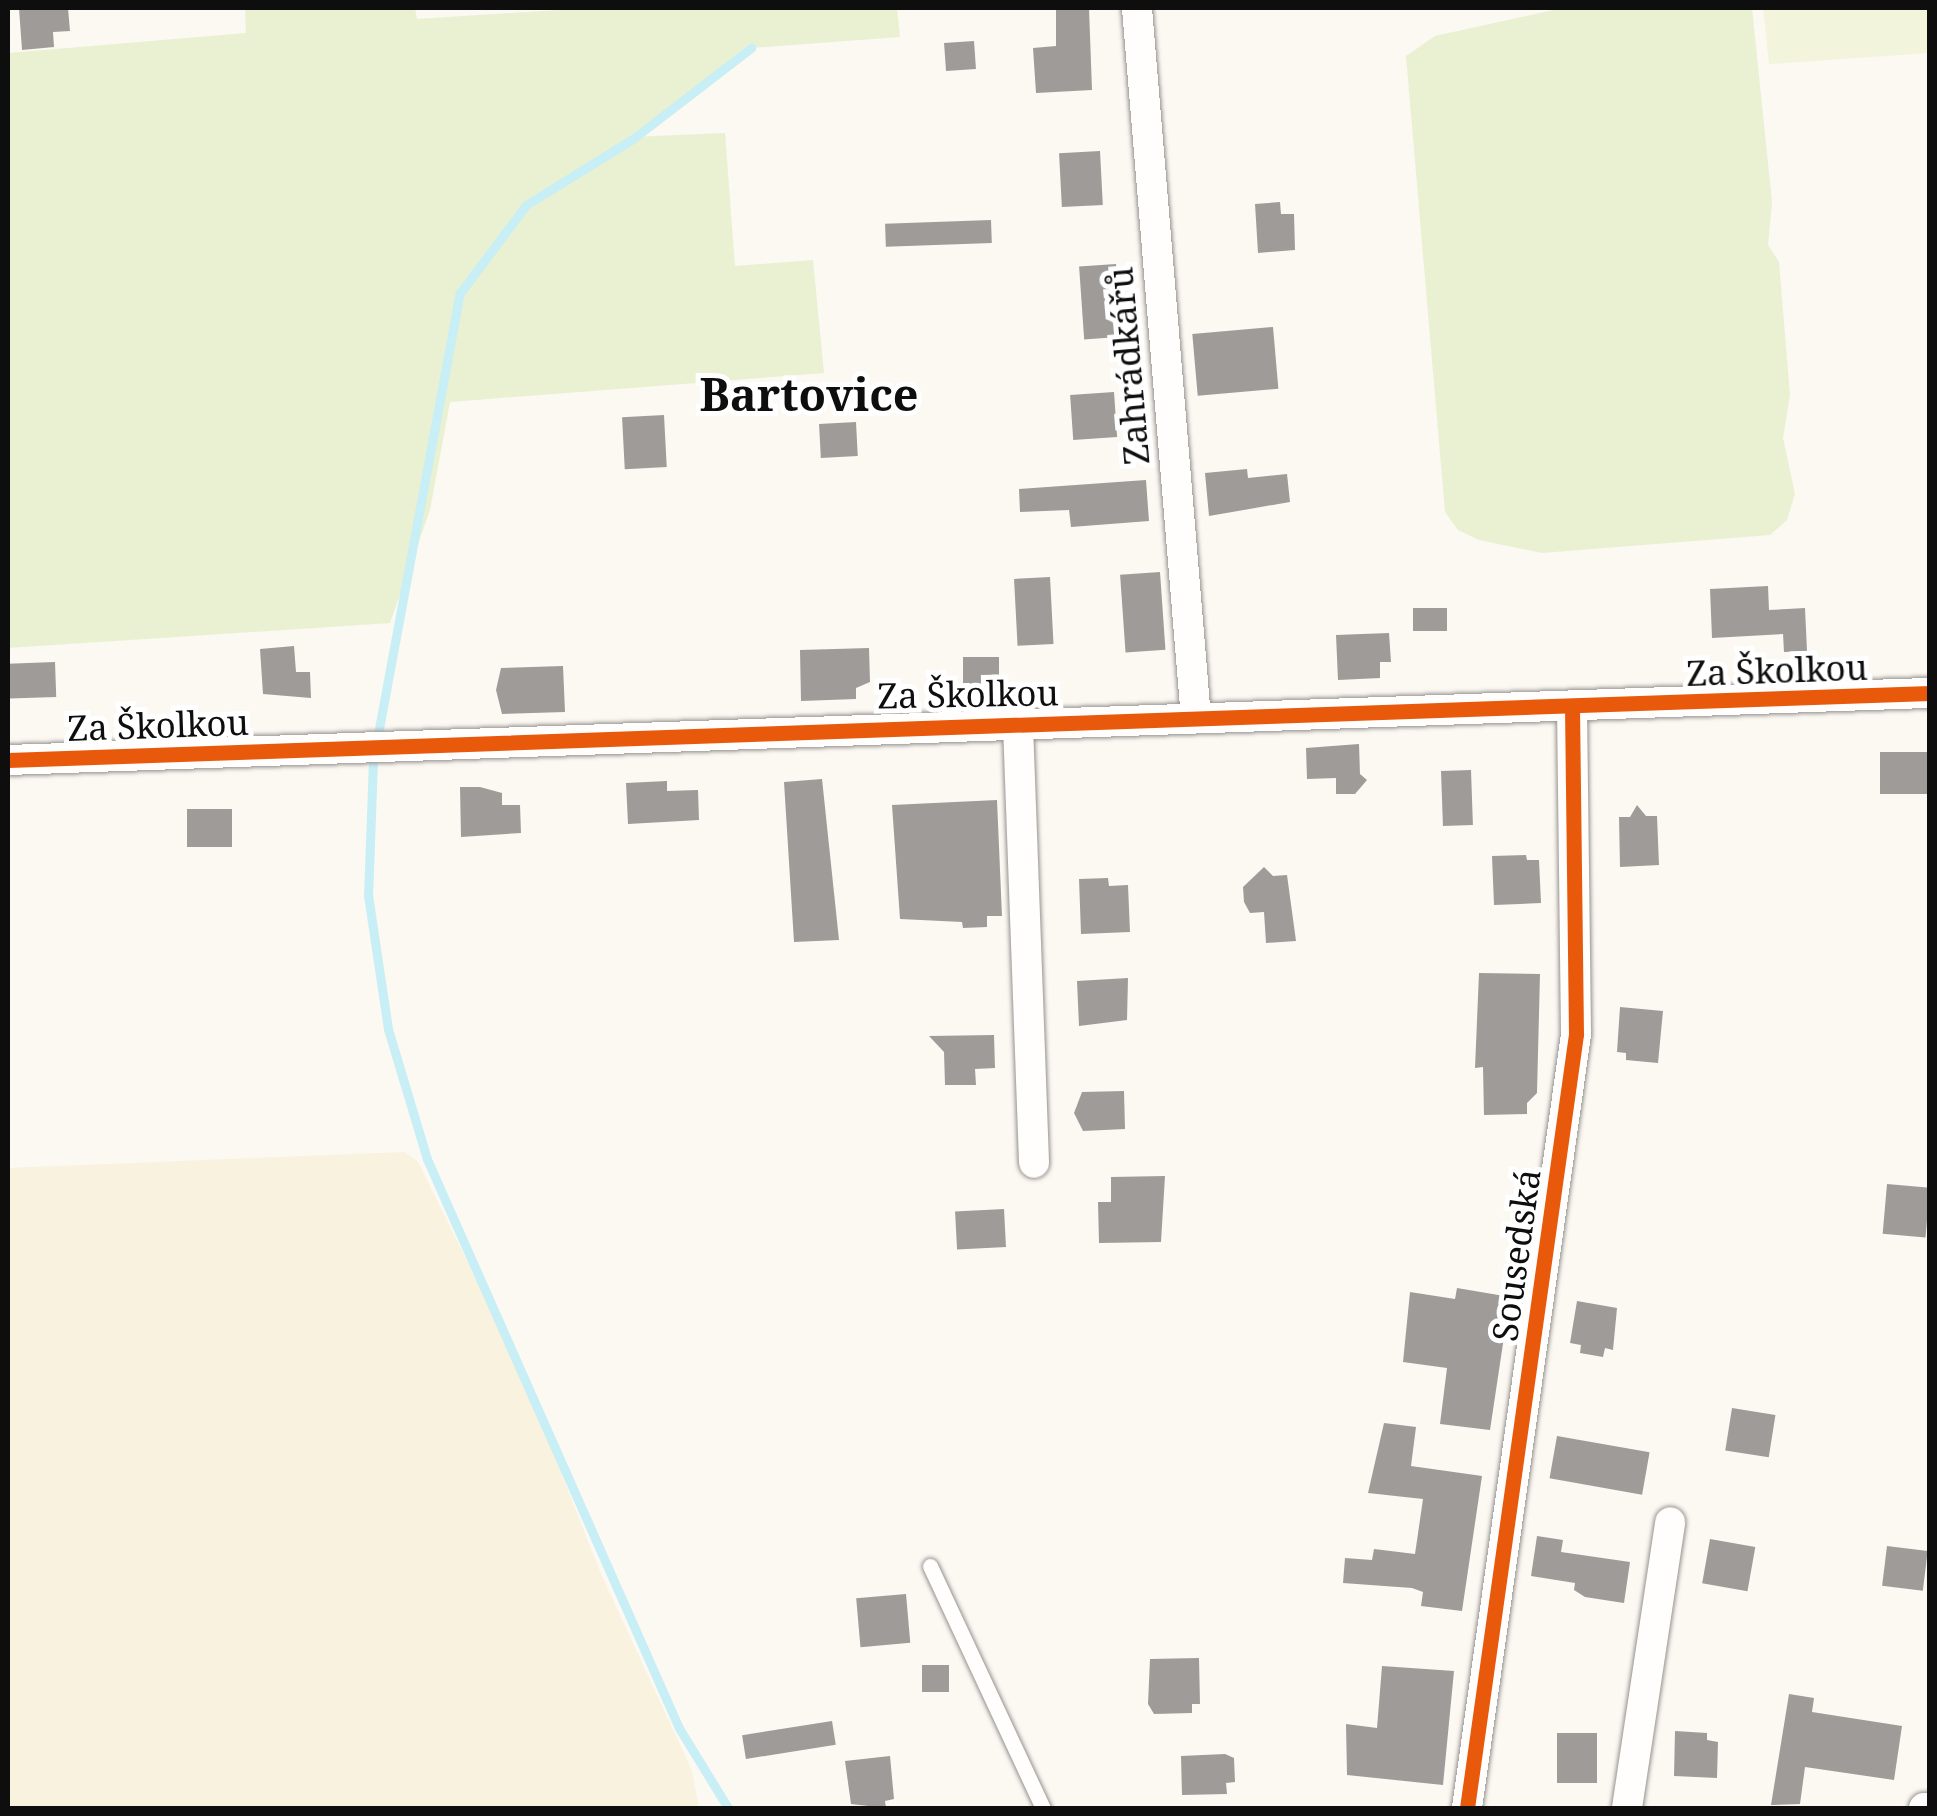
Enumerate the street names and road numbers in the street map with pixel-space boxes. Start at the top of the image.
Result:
street label: Zahrádkářů [1098,265,1158,467]
street label: Za Školkou [1686,646,1868,694]
street label: Za Školkou [877,671,1059,717]
street label: Za Školkou [67,701,249,749]
street label: Sousedská [1483,1166,1549,1344]

